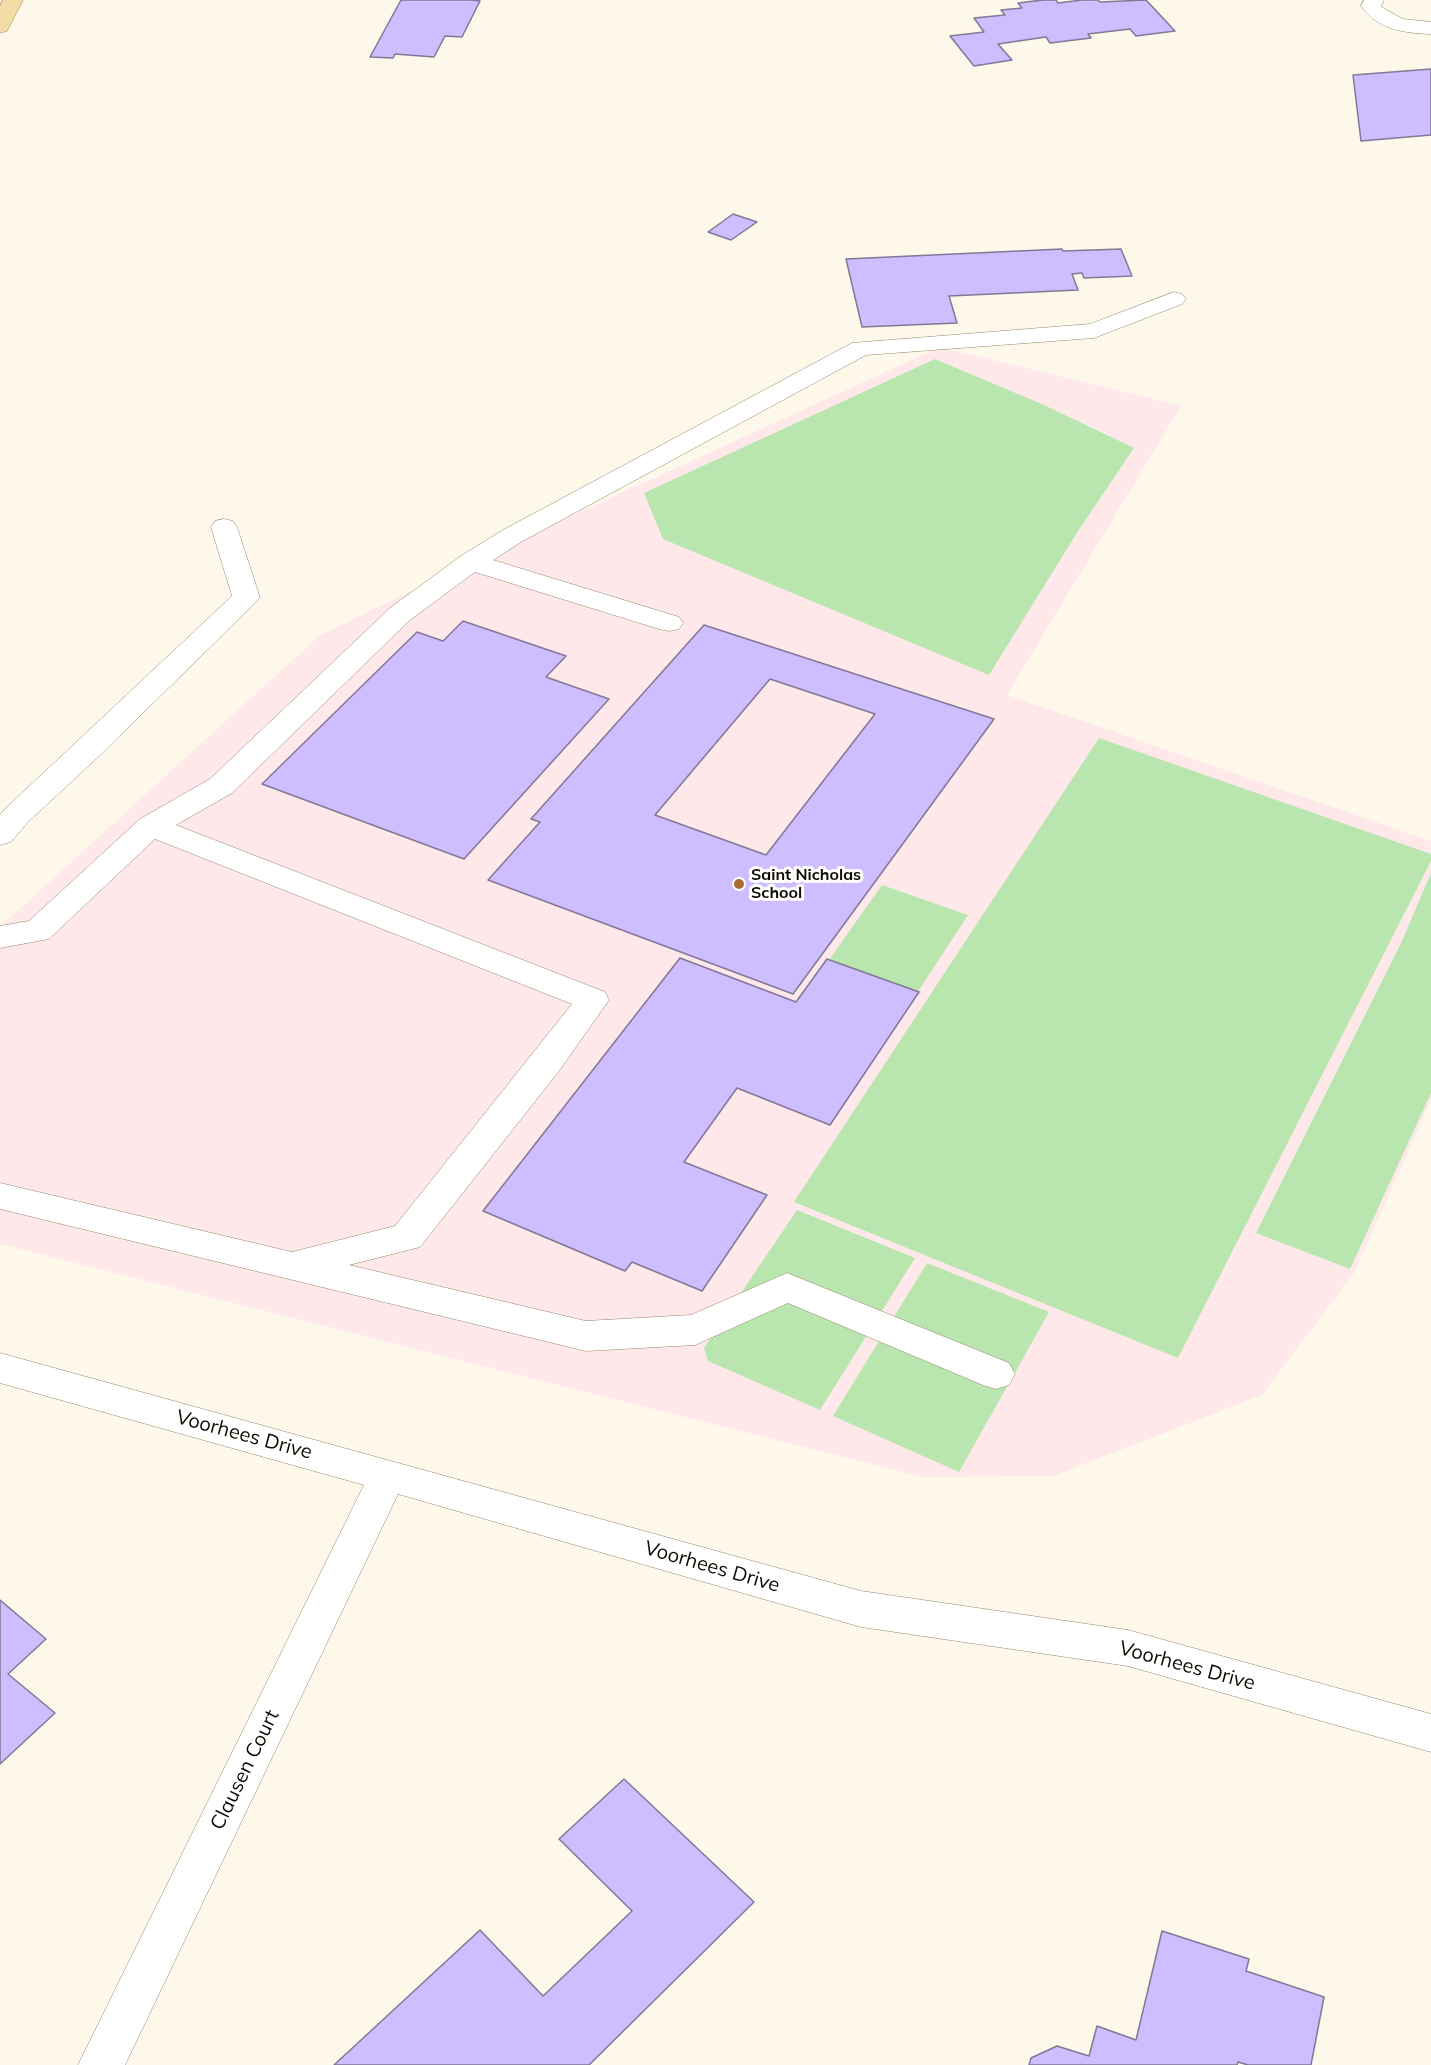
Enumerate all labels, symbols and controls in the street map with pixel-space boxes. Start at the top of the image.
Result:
place label: Saint Nicholas School [751,865,861,903]
marker: Saint Nicholas School [732,877,746,891]
street label: Voorhees Drive [173,1405,315,1465]
street label: Voorhees Drive [641,1536,783,1598]
street label: Voorhees Drive [1116,1636,1258,1696]
street label: Clausen Court [206,1706,284,1834]

